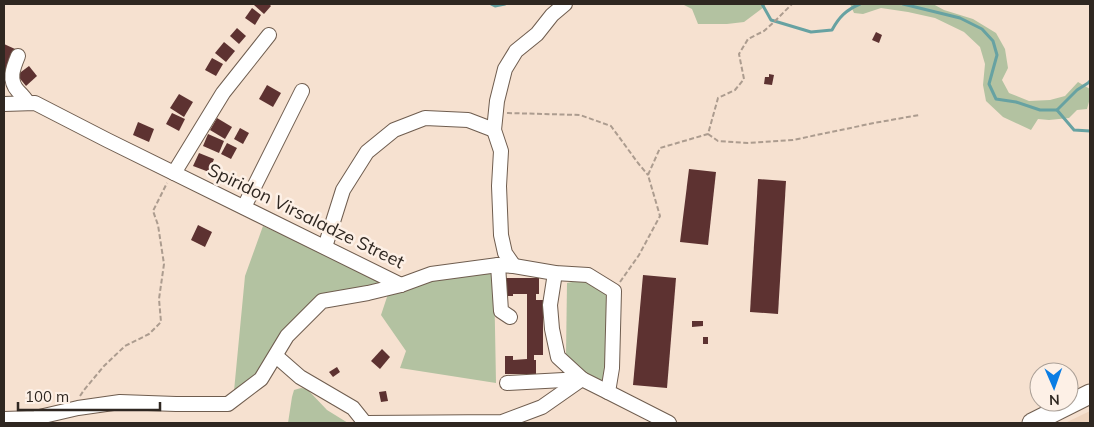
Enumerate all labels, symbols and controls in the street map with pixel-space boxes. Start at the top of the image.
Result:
street label: Spiridon Virsaladze Street [204,158,408,273]
north arrow [1029,362,1079,412]
scale bar [18,380,160,412]
text: 100 m [25,387,69,406]
text: N [1049,391,1060,409]

